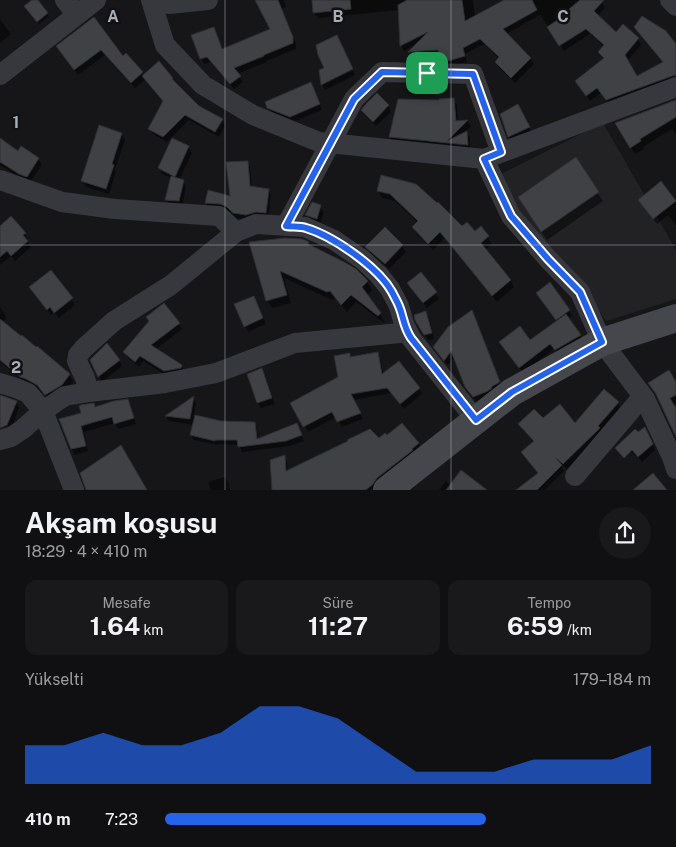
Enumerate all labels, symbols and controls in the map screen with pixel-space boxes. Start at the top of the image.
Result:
text: A [107,7,119,26]
text: B [333,7,344,26]
text: C [557,7,569,26]
pin [406,52,448,94]
icon: arrive [413,59,441,87]
text: 1 [13,113,19,132]
text: 2 [11,358,21,377]
text: Akşam koşusu [25,506,218,539]
button: share [599,507,651,559]
text: 18:29 · 4 × 410 m [25,542,147,561]
text: Mesafe [103,595,151,611]
text: Süre [323,595,353,611]
text: Tempo [528,595,571,611]
text: 1.64 [90,611,140,641]
text: 11:27 [308,611,368,641]
text: 6:59 [507,611,563,641]
text: km [140,622,163,638]
text: /km [563,622,592,638]
text: Yükselti [25,670,84,689]
text: 179–184 m [573,670,651,689]
text: 410 m [25,810,71,829]
text: 7:23 [105,810,138,829]

